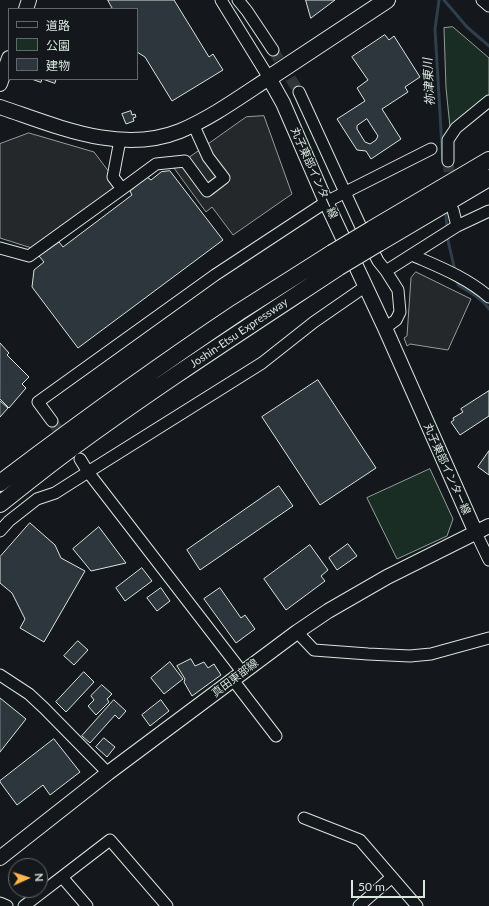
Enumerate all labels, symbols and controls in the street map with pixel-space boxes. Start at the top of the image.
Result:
legend [8,8,138,80]
text: 道路 [46,18,70,33]
text: 公園 [46,38,70,53]
text: 建物 [46,58,70,73]
water label: 祢津東川 [421,58,437,106]
street label: 丸子東部インター線 [288,125,340,221]
street label: Joshin-Etsu Expressway [188,295,290,371]
street label: 丸子東部インター線 [421,421,473,517]
street label: 真田東部線 [209,656,261,700]
north arrow [8,858,48,898]
scale bar [353,872,427,898]
text: N [33,873,46,882]
text: 50 m [358,879,385,894]

